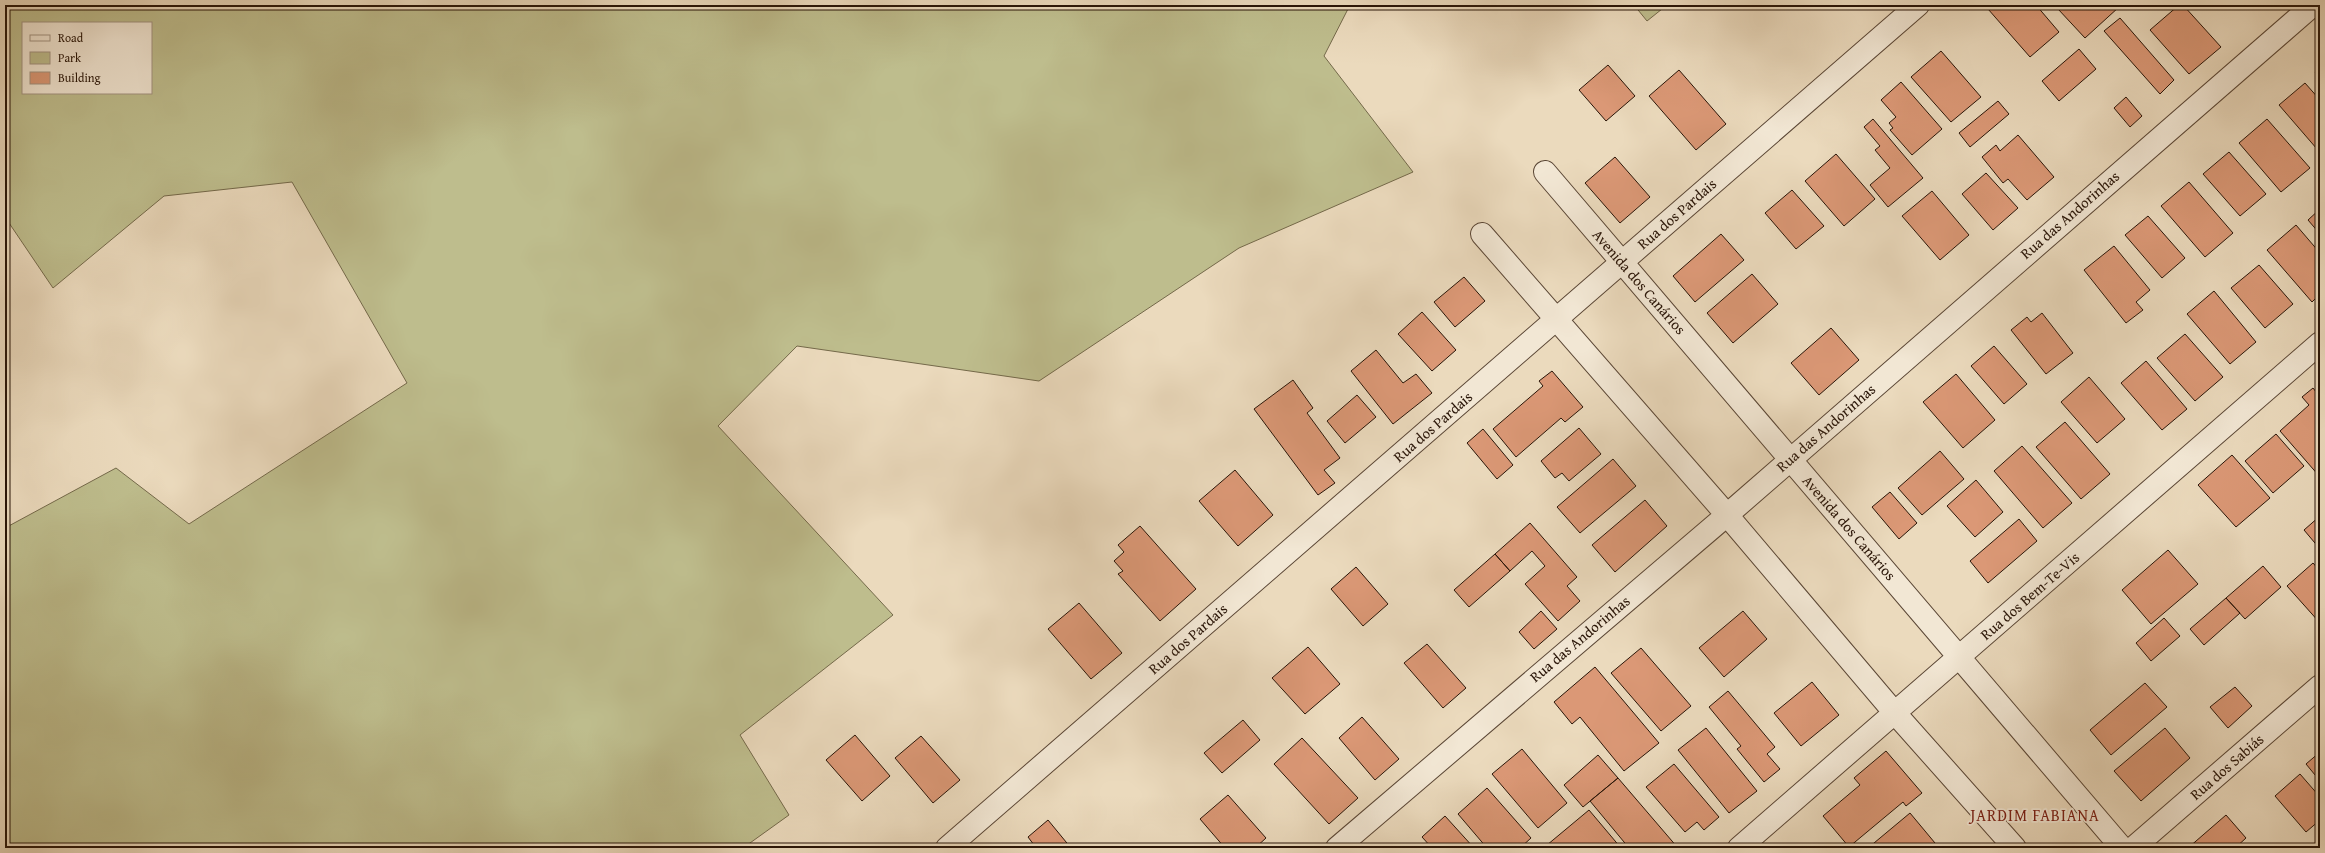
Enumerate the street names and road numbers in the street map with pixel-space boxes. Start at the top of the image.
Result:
street label: Rua das Andorinhas [2016,166,2124,264]
street label: Rua dos Pardais [1633,173,1721,254]
street label: Avenida dos Canários [1588,225,1691,339]
street label: Rua das Andorinhas [1772,379,1880,477]
street label: Rua dos Pardais [1389,386,1477,467]
street label: Avenida dos Canários [1798,471,1901,585]
street label: Rua dos Bem-Te-Vis [1976,547,2084,645]
street label: Rua das Andorinhas [1525,590,1634,687]
street label: Rua dos Pardais [1144,598,1232,679]
street label: Rua dos Sabiás [2185,729,2268,805]

